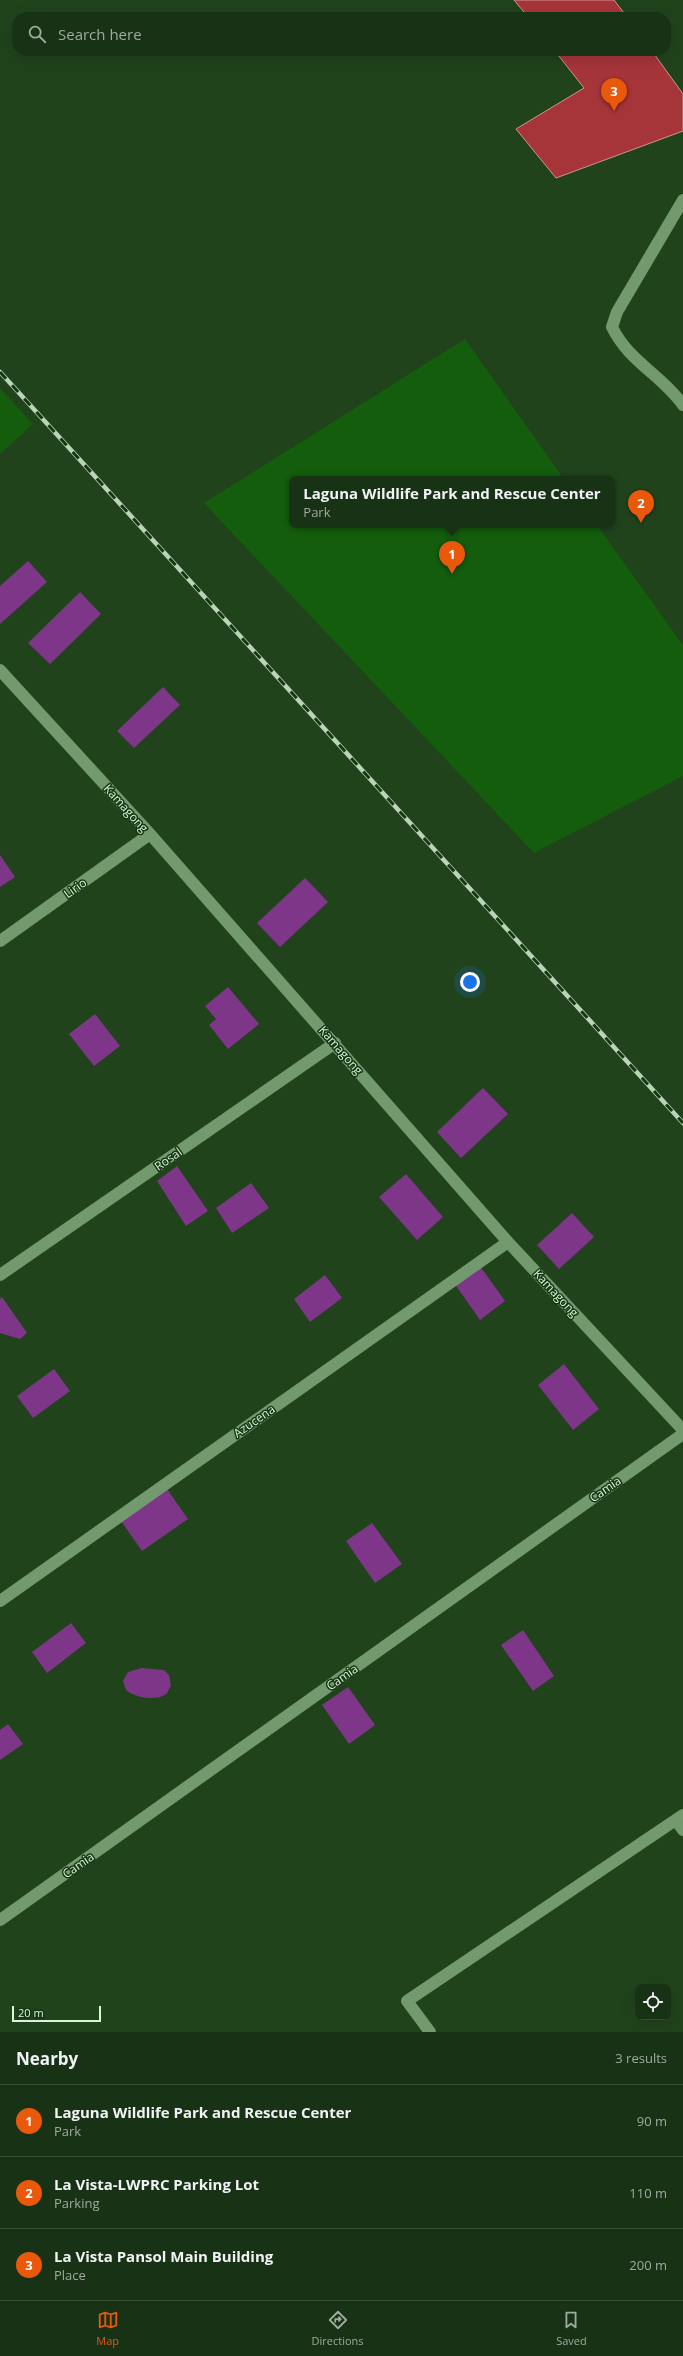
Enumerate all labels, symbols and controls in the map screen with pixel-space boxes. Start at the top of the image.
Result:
search box [12,12,671,56]
icon: search [26,23,48,45]
text: Search here [58,24,142,44]
pin: 3 [601,78,627,111]
popup [289,476,615,528]
text: Laguna Wildlife Park and Rescue Center [303,483,601,503]
pin: 2 [628,490,654,523]
text: Park [303,503,331,521]
pin: 1 [439,541,465,574]
street label: Kamagong [100,780,153,836]
street label: Lirio [60,874,90,902]
your location [460,972,480,992]
street label: Kamagong [315,1022,367,1078]
street label: Rosal [151,1143,185,1175]
street label: Kamagong [530,1265,583,1321]
street label: Azucena [230,1401,278,1441]
street label: Camia [586,1472,624,1506]
street label: Camia [323,1660,361,1694]
street label: Camia [59,1848,97,1882]
map controls [635,1984,671,2020]
button: locate [635,1984,671,2020]
scale bar [12,2004,101,2023]
text: 20 m [18,2005,44,2020]
text: Nearby [16,2047,78,2070]
text: 3 results [615,2049,667,2067]
text: Laguna Wildlife Park and Rescue Center [54,2102,351,2122]
text: 1 [25,2112,33,2130]
text: 90 m [637,2112,667,2130]
text: Park [54,2122,81,2140]
text: La Vista-LWPRC Parking Lot [54,2174,259,2194]
text: 2 [25,2184,33,2202]
text: 110 m [629,2184,667,2202]
text: Parking [54,2194,100,2212]
text: La Vista Pansol Main Building [54,2246,273,2266]
text: 3 [25,2256,33,2274]
text: 200 m [629,2256,667,2274]
text: Place [54,2266,86,2284]
tab: Map [96,2309,119,2348]
tab: Directions [312,2309,364,2348]
tab: Saved [556,2309,587,2348]

